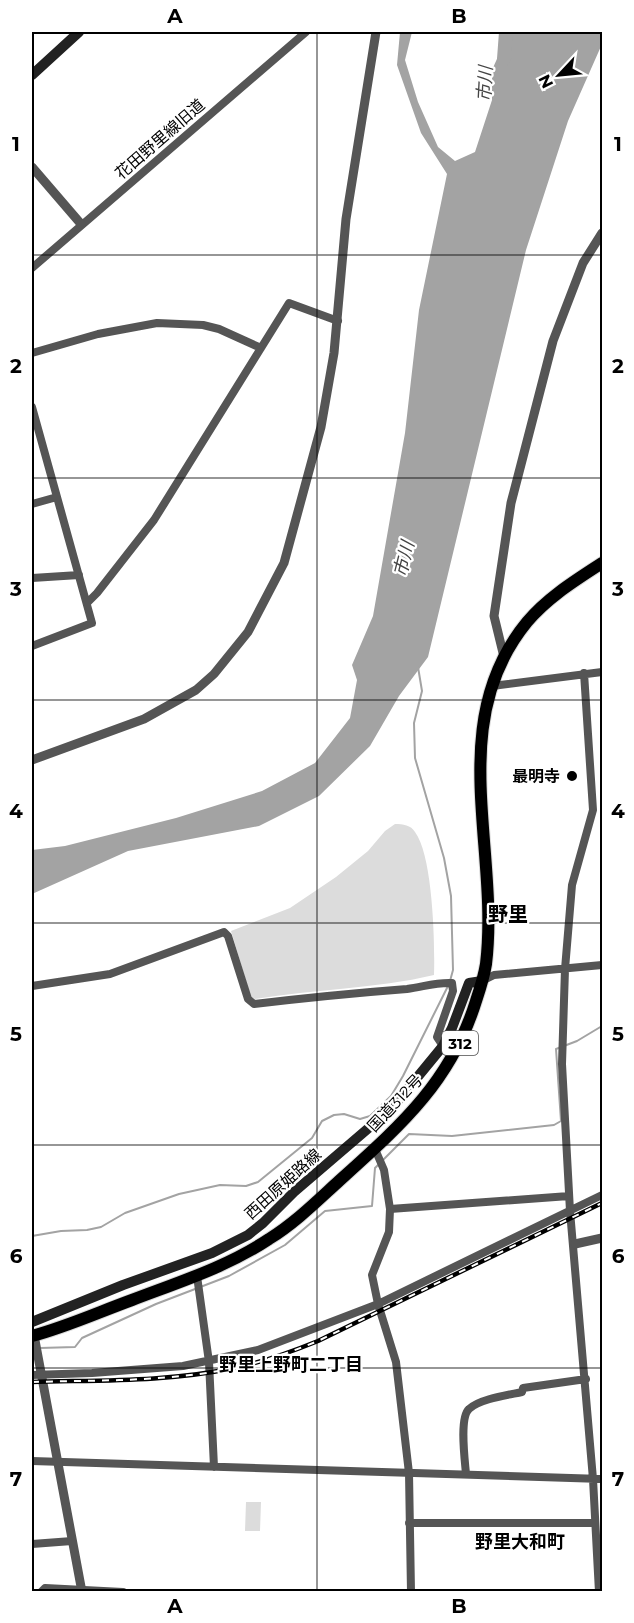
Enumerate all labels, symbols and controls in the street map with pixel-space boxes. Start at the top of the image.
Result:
text: A [166,4,183,28]
text: B [451,4,467,28]
north arrow [529,45,589,105]
water label: 市川 [473,63,497,103]
text: N [535,71,557,91]
street label: 花田野里線旧道 [111,95,209,183]
text: 1 [12,132,20,156]
text: 1 [614,132,622,156]
text: 2 [10,354,22,378]
text: 2 [612,354,624,378]
water label: 市川 [389,537,420,579]
text: 3 [9,577,22,601]
text: 3 [611,577,624,601]
place label: 最明寺 [512,767,560,786]
marker: 最明寺 [565,769,579,783]
text: 4 [9,799,23,823]
text: 4 [611,799,625,823]
district label: 野里 [488,902,528,926]
text: 5 [10,1022,22,1046]
text: 5 [612,1022,624,1046]
road number: 312 [442,1031,478,1055]
street label: 国道312号 [364,1070,426,1136]
street label: 西田原姫路線 [241,1145,325,1223]
text: 6 [10,1244,23,1268]
text: 6 [612,1244,625,1268]
district label: 野里上野町二丁目 [219,1354,363,1376]
text: 7 [10,1467,22,1491]
text: 7 [612,1467,624,1491]
district label: 野里大和町 [475,1531,565,1553]
text: A [166,1594,183,1618]
text: B [451,1594,467,1618]

